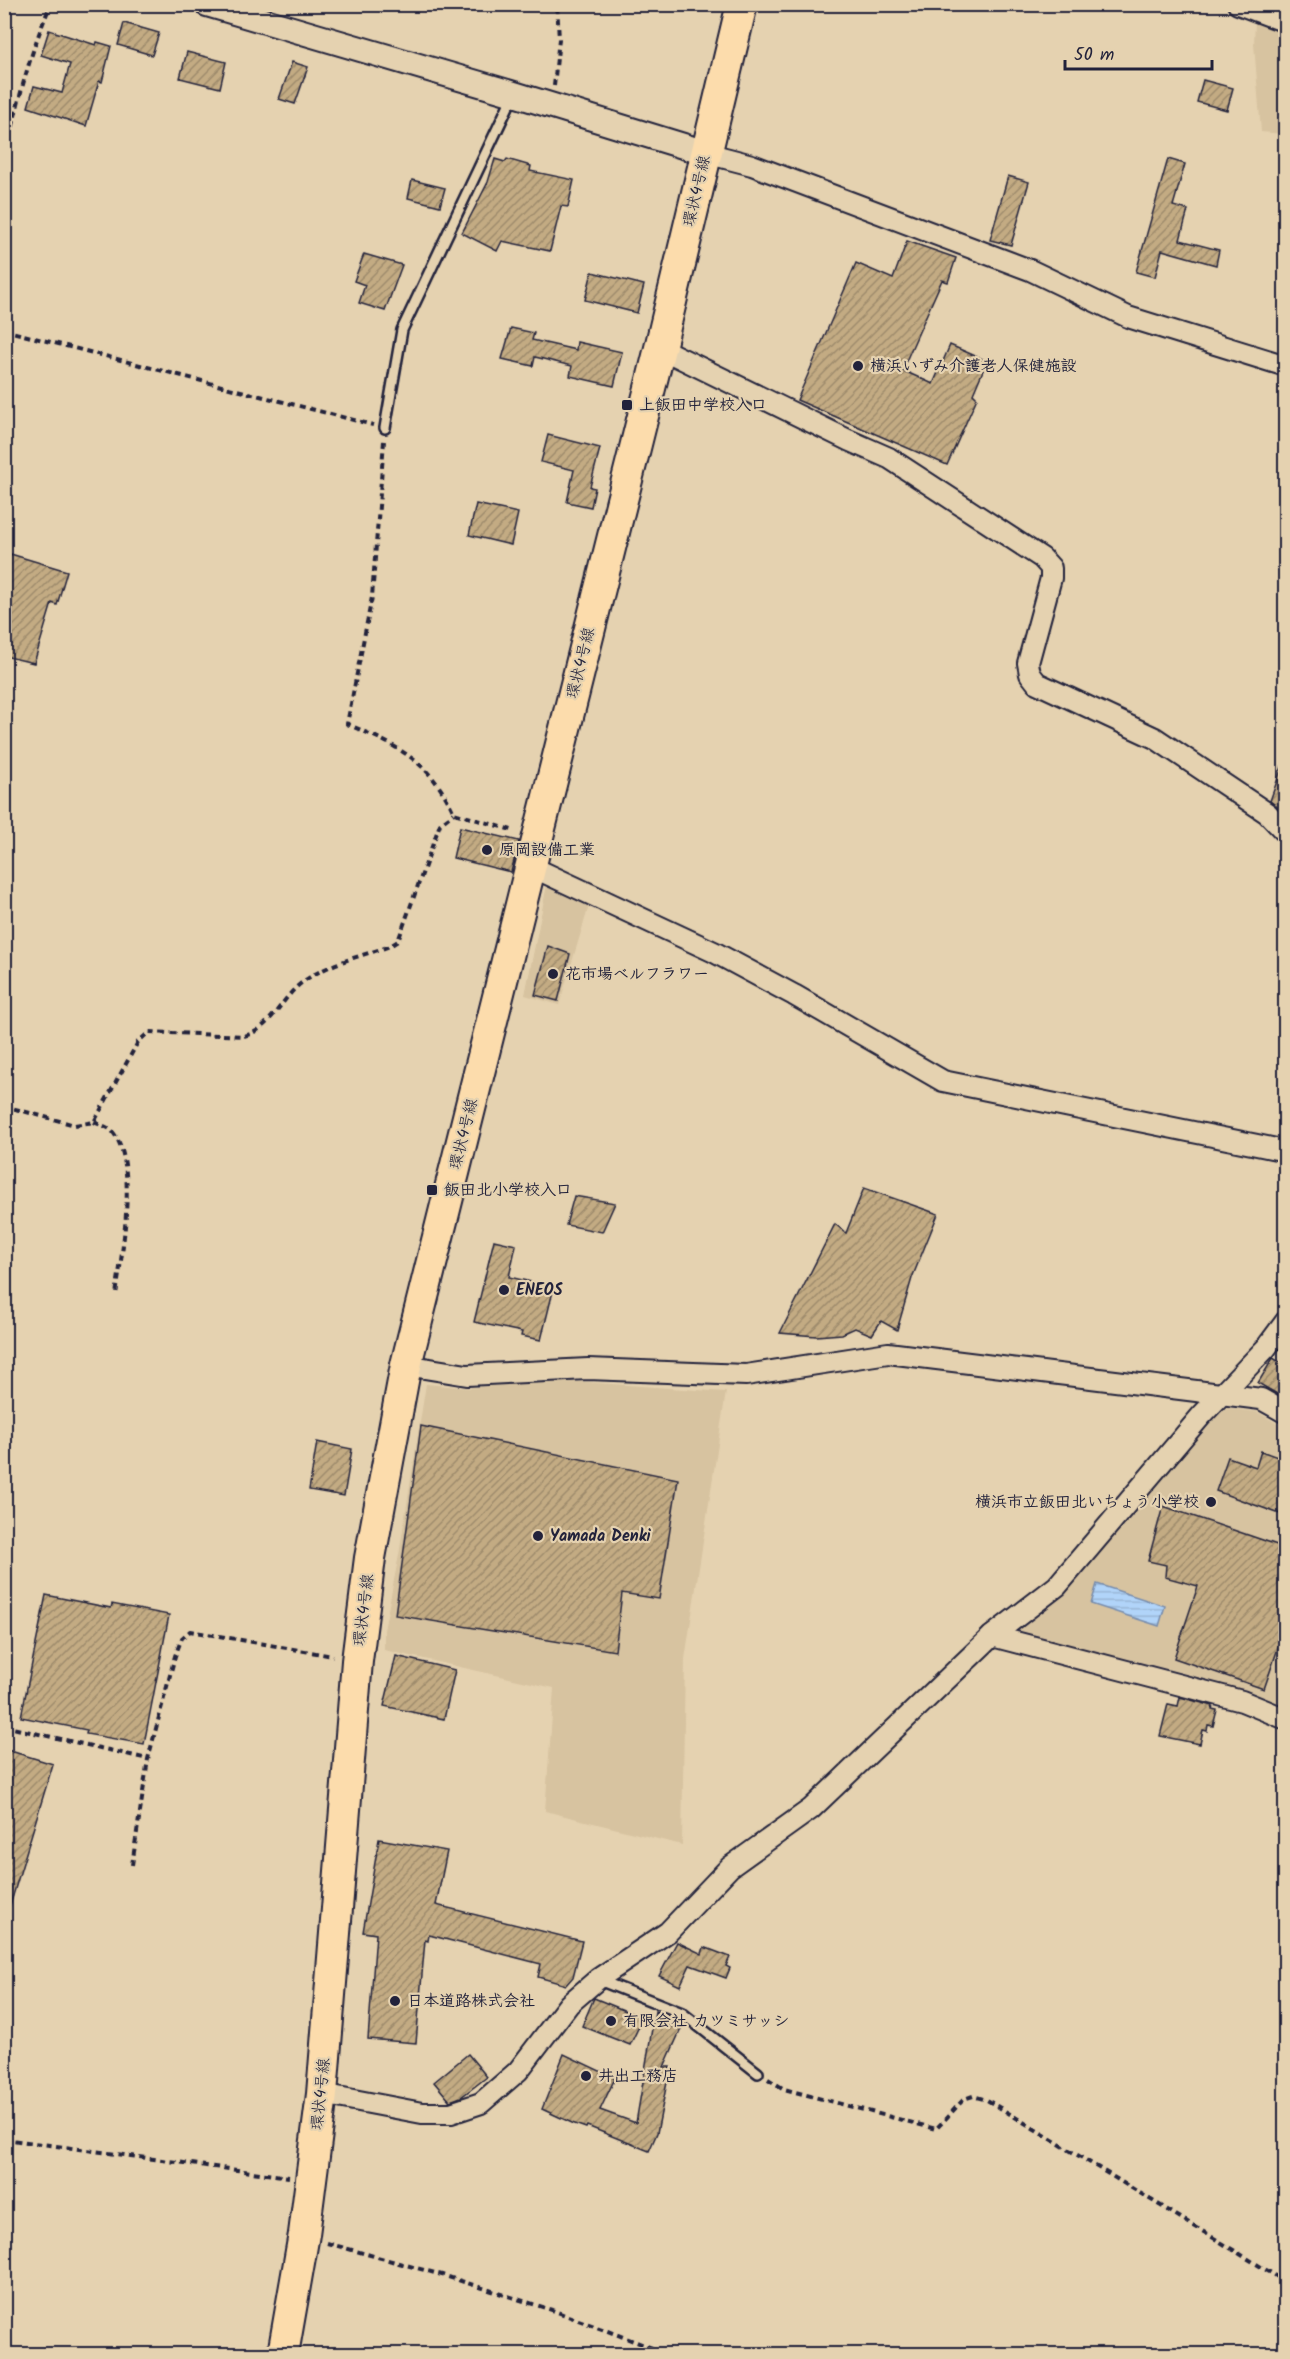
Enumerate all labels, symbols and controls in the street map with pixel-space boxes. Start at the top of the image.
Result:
scale bar [1065,33,1212,71]
text: 50 m [1074,41,1114,70]
street label: 環状4号線 [677,153,717,229]
place label: 横浜いずみ介護老人保健施設 [870,354,1077,379]
marker: 横浜いずみ介護老人保健施設 [851,359,865,373]
place label: 上飯田中学校入口 [639,393,767,418]
marker: 上飯田中学校入口 [620,398,634,412]
street label: 環状4号線 [560,625,602,701]
place label: 原岡設備工業 [499,838,595,863]
marker: 原岡設備工業 [480,843,494,857]
place label: 花市場ベルフラワー [565,962,709,987]
marker: 花市場ベルフラワー [546,967,560,981]
street label: 環状4号線 [443,1096,485,1172]
place label: 飯田北小学校入口 [444,1178,572,1203]
marker: 飯田北小学校入口 [425,1183,439,1197]
place label: ENEOS [516,1278,563,1303]
marker: ENEOS [497,1283,511,1297]
place label: 横浜市立飯田北いちょう小学校 [975,1490,1199,1515]
marker: 横浜市立飯田北いちょう小学校 [1204,1495,1218,1509]
place label: Yamada Denki [550,1524,652,1549]
marker: Yamada Denki [531,1529,545,1543]
street label: 環状4号線 [347,1572,381,1648]
place label: 日本道路株式会社 [407,1989,535,2014]
marker: 日本道路株式会社 [388,1994,402,2008]
place label: 有限会社 カツミサッシ [623,2009,789,2034]
marker: 有限会社 カツミサッシ [604,2014,618,2028]
street label: 環状4号線 [305,2056,337,2132]
place label: 井出工務店 [598,2064,678,2089]
marker: 井出工務店 [579,2069,593,2083]

